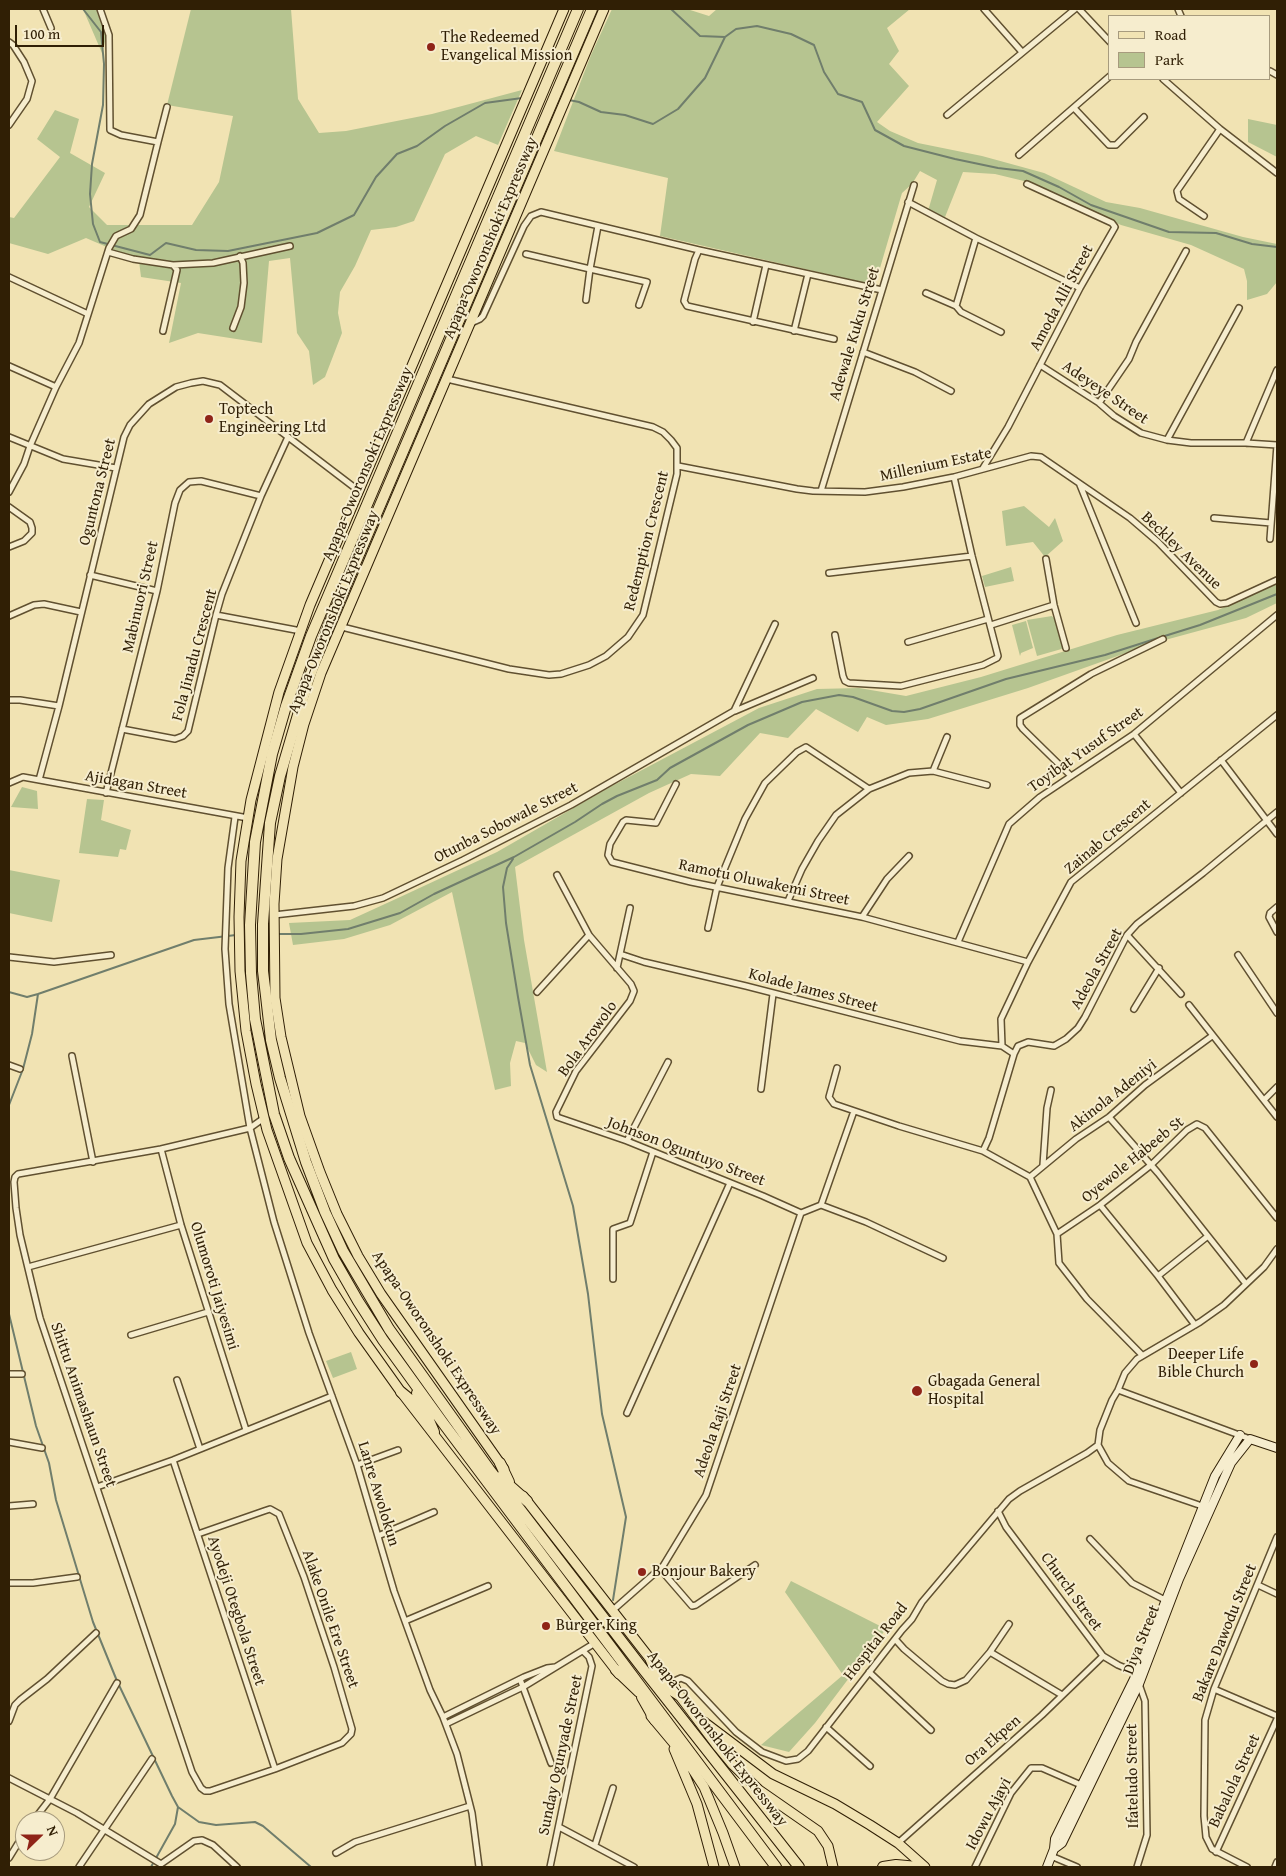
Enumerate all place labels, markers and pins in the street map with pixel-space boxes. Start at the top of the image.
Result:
place label: The Redeemed Evangelical Mission [441,28,572,66]
marker: The Redeemed Evangelical Mission [425,41,437,53]
place label: Toptech Engineering Ltd [219,400,326,438]
marker: Toptech Engineering Ltd [203,413,215,425]
place label: Deeper Life Bible Church [1158,1345,1244,1383]
marker: Deeper Life Bible Church [1248,1358,1260,1370]
place label: Gbagada General Hospital [928,1372,1040,1410]
marker: Gbagada General Hospital [910,1384,924,1398]
place label: Bonjour Bakery [652,1562,756,1582]
marker: Bonjour Bakery [636,1566,648,1578]
place label: Burger King [556,1616,637,1636]
marker: Burger King [540,1620,552,1632]

